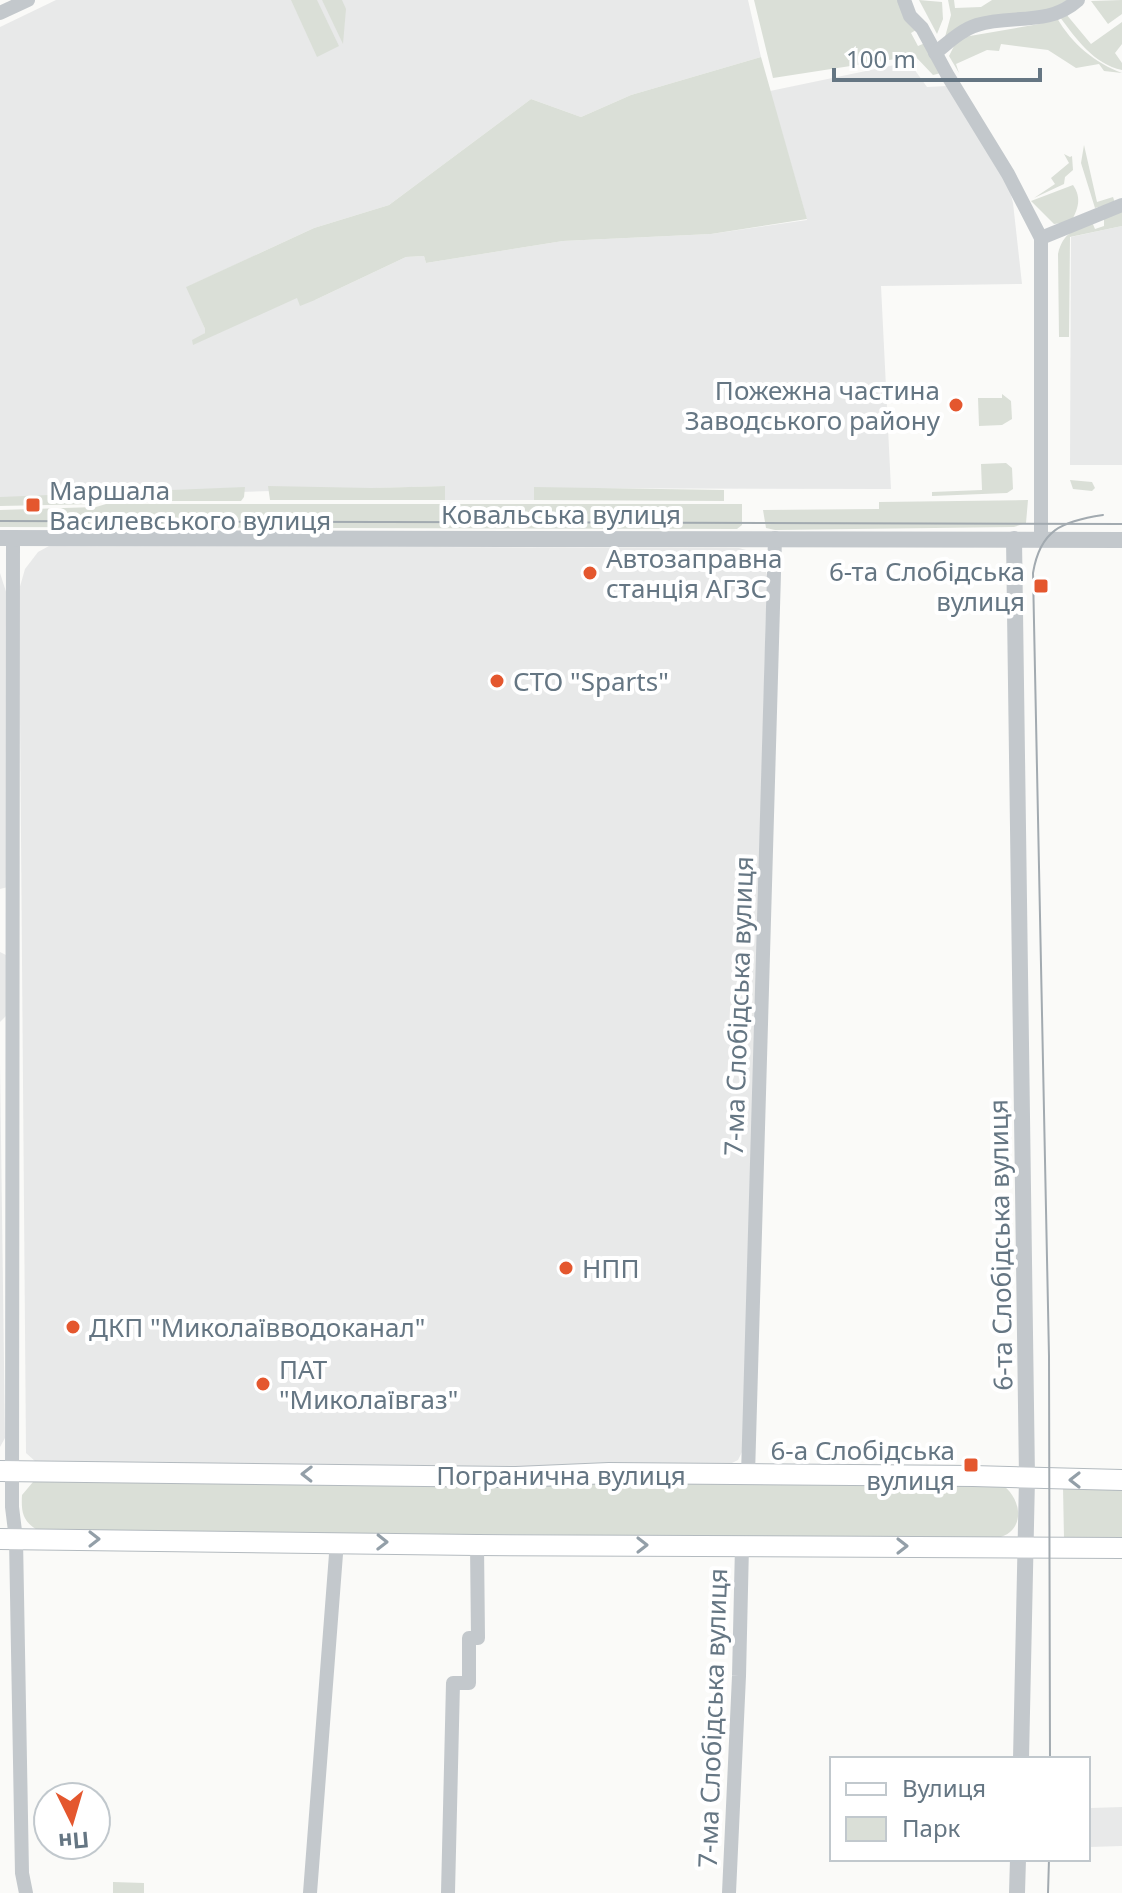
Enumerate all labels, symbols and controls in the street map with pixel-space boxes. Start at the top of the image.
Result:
scale bar [834,32,1040,82]
text: 100 m [846,42,916,75]
place label: Пожежна частина Заводського району [685,372,941,438]
marker: Пожежна частина Заводського району [947,396,965,414]
place label: Маршала Василевського вулиця [49,472,331,538]
marker: Маршала Василевського вулиця [24,496,42,514]
street label: Ковальська вулиця [441,496,681,532]
place label: Автозаправна станція АГЗС [606,540,783,606]
place label: 6-та Слобідська вулиця [829,553,1025,619]
marker: Автозаправна станція АГЗС [581,564,599,582]
marker: 6-та Слобідська вулиця [1032,577,1050,595]
place label: СТО "Sparts" [513,663,669,699]
marker: СТО "Sparts" [488,672,506,690]
street label: 7-ма Слобідська вулиця [715,855,761,1157]
street label: 6-та Слобідська вулиця [979,1099,1021,1391]
place label: НПП [582,1250,639,1286]
marker: НПП [557,1259,575,1277]
place label: ДКП "Миколаївводоканал" [89,1309,425,1345]
marker: ДКП "Миколаївводоканал" [64,1318,82,1336]
place label: ПАТ "Миколаївгаз" [279,1351,458,1417]
marker: ПАТ "Миколаївгаз" [254,1375,272,1393]
place label: 6-а Слобідська вулиця [770,1432,955,1498]
marker: 6-а Слобідська вулиця [962,1456,980,1474]
street label: Погранична вулиця [436,1457,686,1493]
one-way arrow [300,1465,313,1483]
one-way arrow [1068,1471,1081,1489]
one-way arrow [88,1530,101,1548]
one-way arrow [376,1534,389,1551]
one-way arrow [636,1536,649,1554]
one-way arrow [896,1537,909,1555]
street label: 7-ма Слобідська вулиця [689,1567,735,1869]
legend [830,1757,1090,1861]
text: Вулиця [902,1771,986,1804]
north arrow [32,1781,112,1861]
text: Парк [902,1811,961,1844]
text: Пн [57,1826,91,1858]

